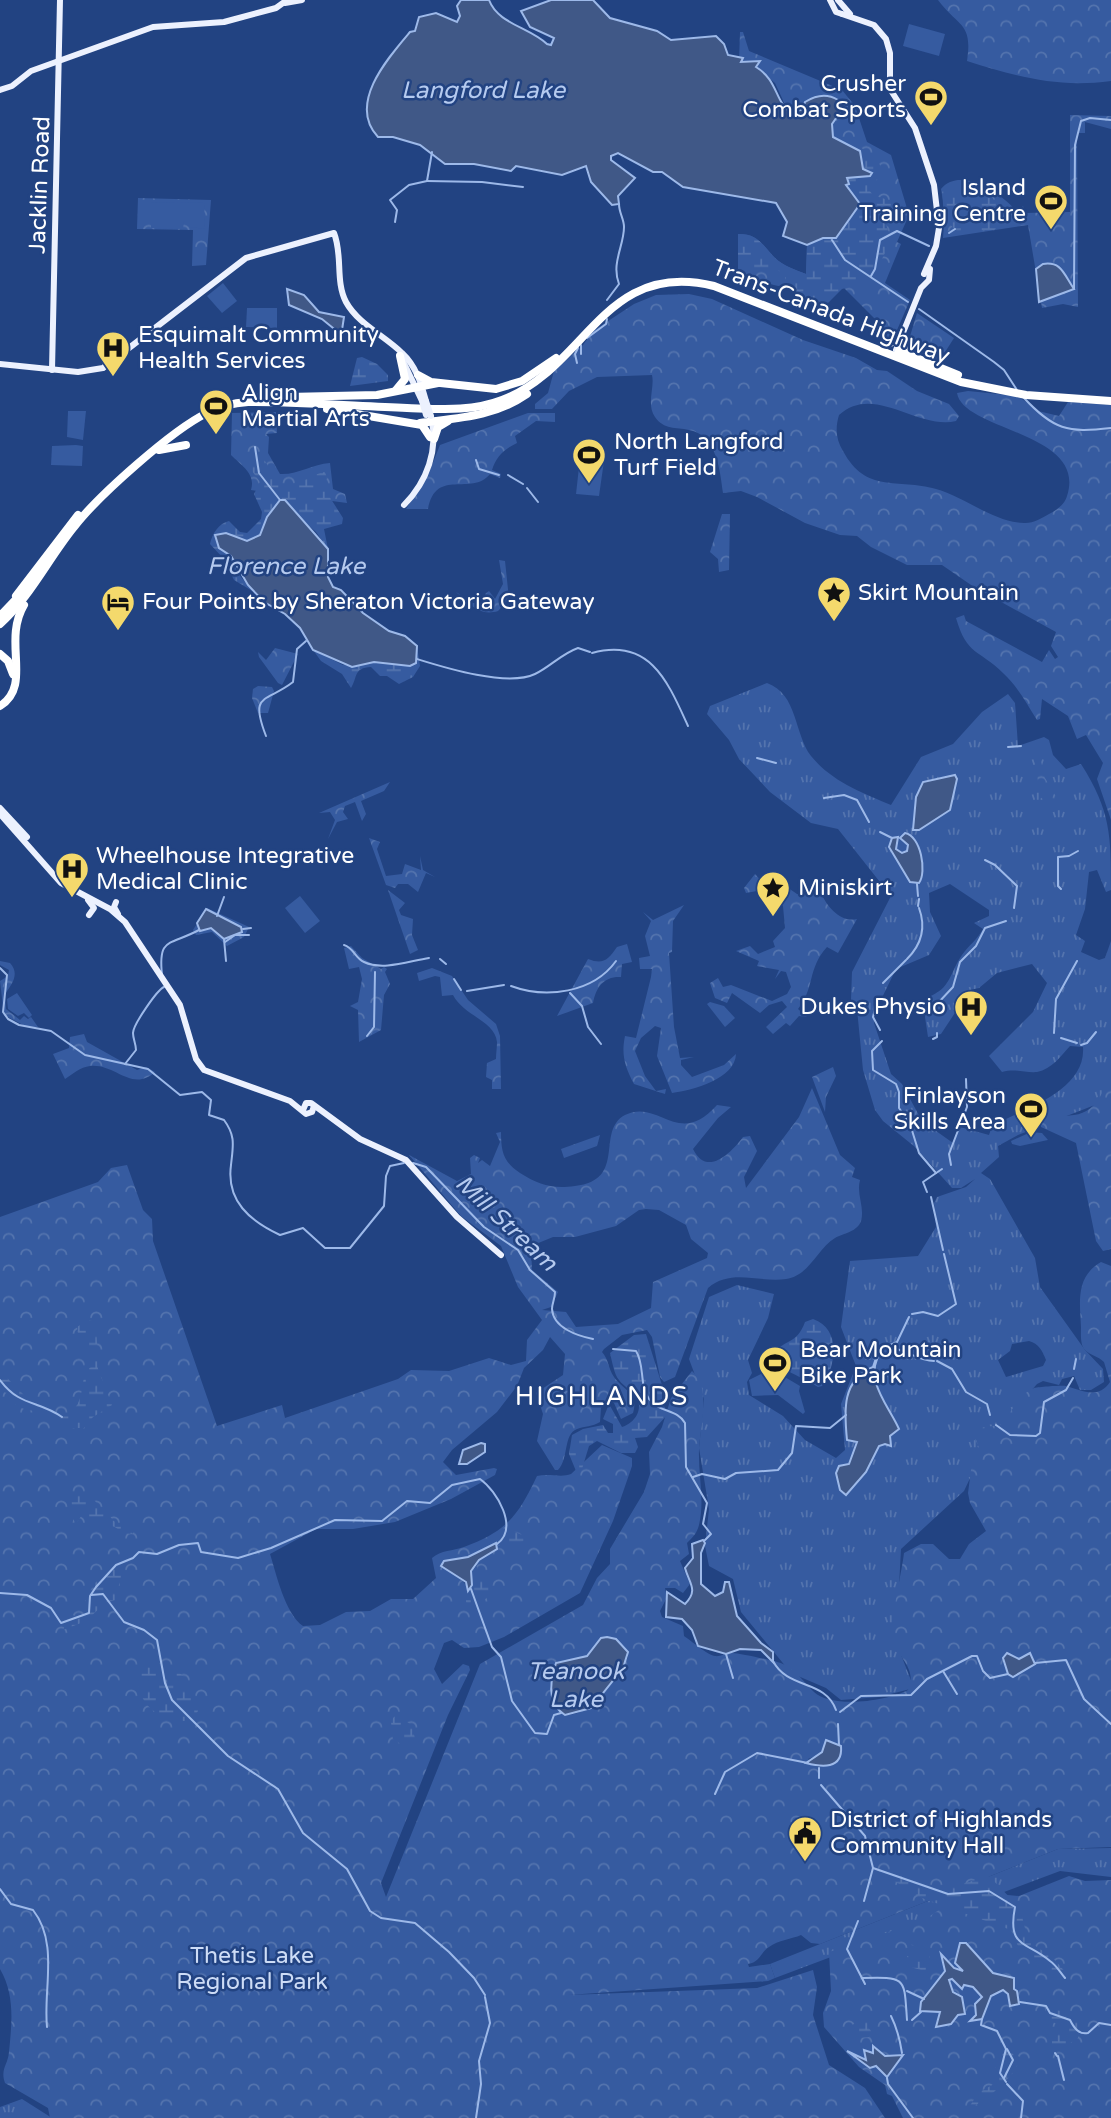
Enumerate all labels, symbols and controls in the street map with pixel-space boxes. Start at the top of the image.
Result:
place label: Crusher Combat Sports [742,70,906,124]
water label: Langford Lake [401,76,566,105]
sports icon: Crusher Combat Sports [912,78,950,127]
street label: Jacklin Road [24,116,56,254]
place label: Island Training Centre [859,174,1026,228]
sports icon: Island Training Centre [1032,182,1070,231]
street label: Trans-Canada Highway [708,254,954,370]
place label: Esquimalt Community Health Services [138,321,379,375]
hospital icon: Esquimalt Community Health Services [94,329,132,378]
place label: Align Martial Arts [241,379,370,433]
sports icon: Align Martial Arts [197,387,235,436]
place label: North Langford Turf Field [614,428,784,482]
sports icon: North Langford Turf Field [570,436,608,485]
water label: Florence Lake [207,552,367,581]
place icon: Skirt Mountain [815,574,853,623]
place label: Skirt Mountain [858,579,1019,607]
hotel icon: Four Points by Sheraton Victoria Gateway [99,583,137,632]
place label: Four Points by Sheraton Victoria Gateway [142,588,594,616]
place label: Wheelhouse Integrative Medical Clinic [96,842,354,896]
hospital icon: Wheelhouse Integrative Medical Clinic [53,850,91,899]
place icon: Miniskirt [754,869,792,918]
place label: Miniskirt [798,874,893,902]
hospital icon: Dukes Physio [952,988,990,1037]
place label: Dukes Physio [800,993,946,1021]
place label: Finlayson Skills Area [894,1082,1006,1136]
sports icon: Finlayson Skills Area [1012,1090,1050,1139]
water label: Mill Stream [449,1169,564,1278]
place label: Bear Mountain Bike Park [800,1336,962,1390]
sports icon: Bear Mountain Bike Park [756,1344,794,1393]
district label: HIGHLANDS [515,1381,689,1412]
water label: Teanook Lake [527,1657,626,1714]
place label: District of Highlands Community Hall [830,1806,1052,1860]
public building icon: District of Highlands Community Hall [786,1814,824,1863]
park label: Thetis Lake Regional Park [176,1942,328,1996]

